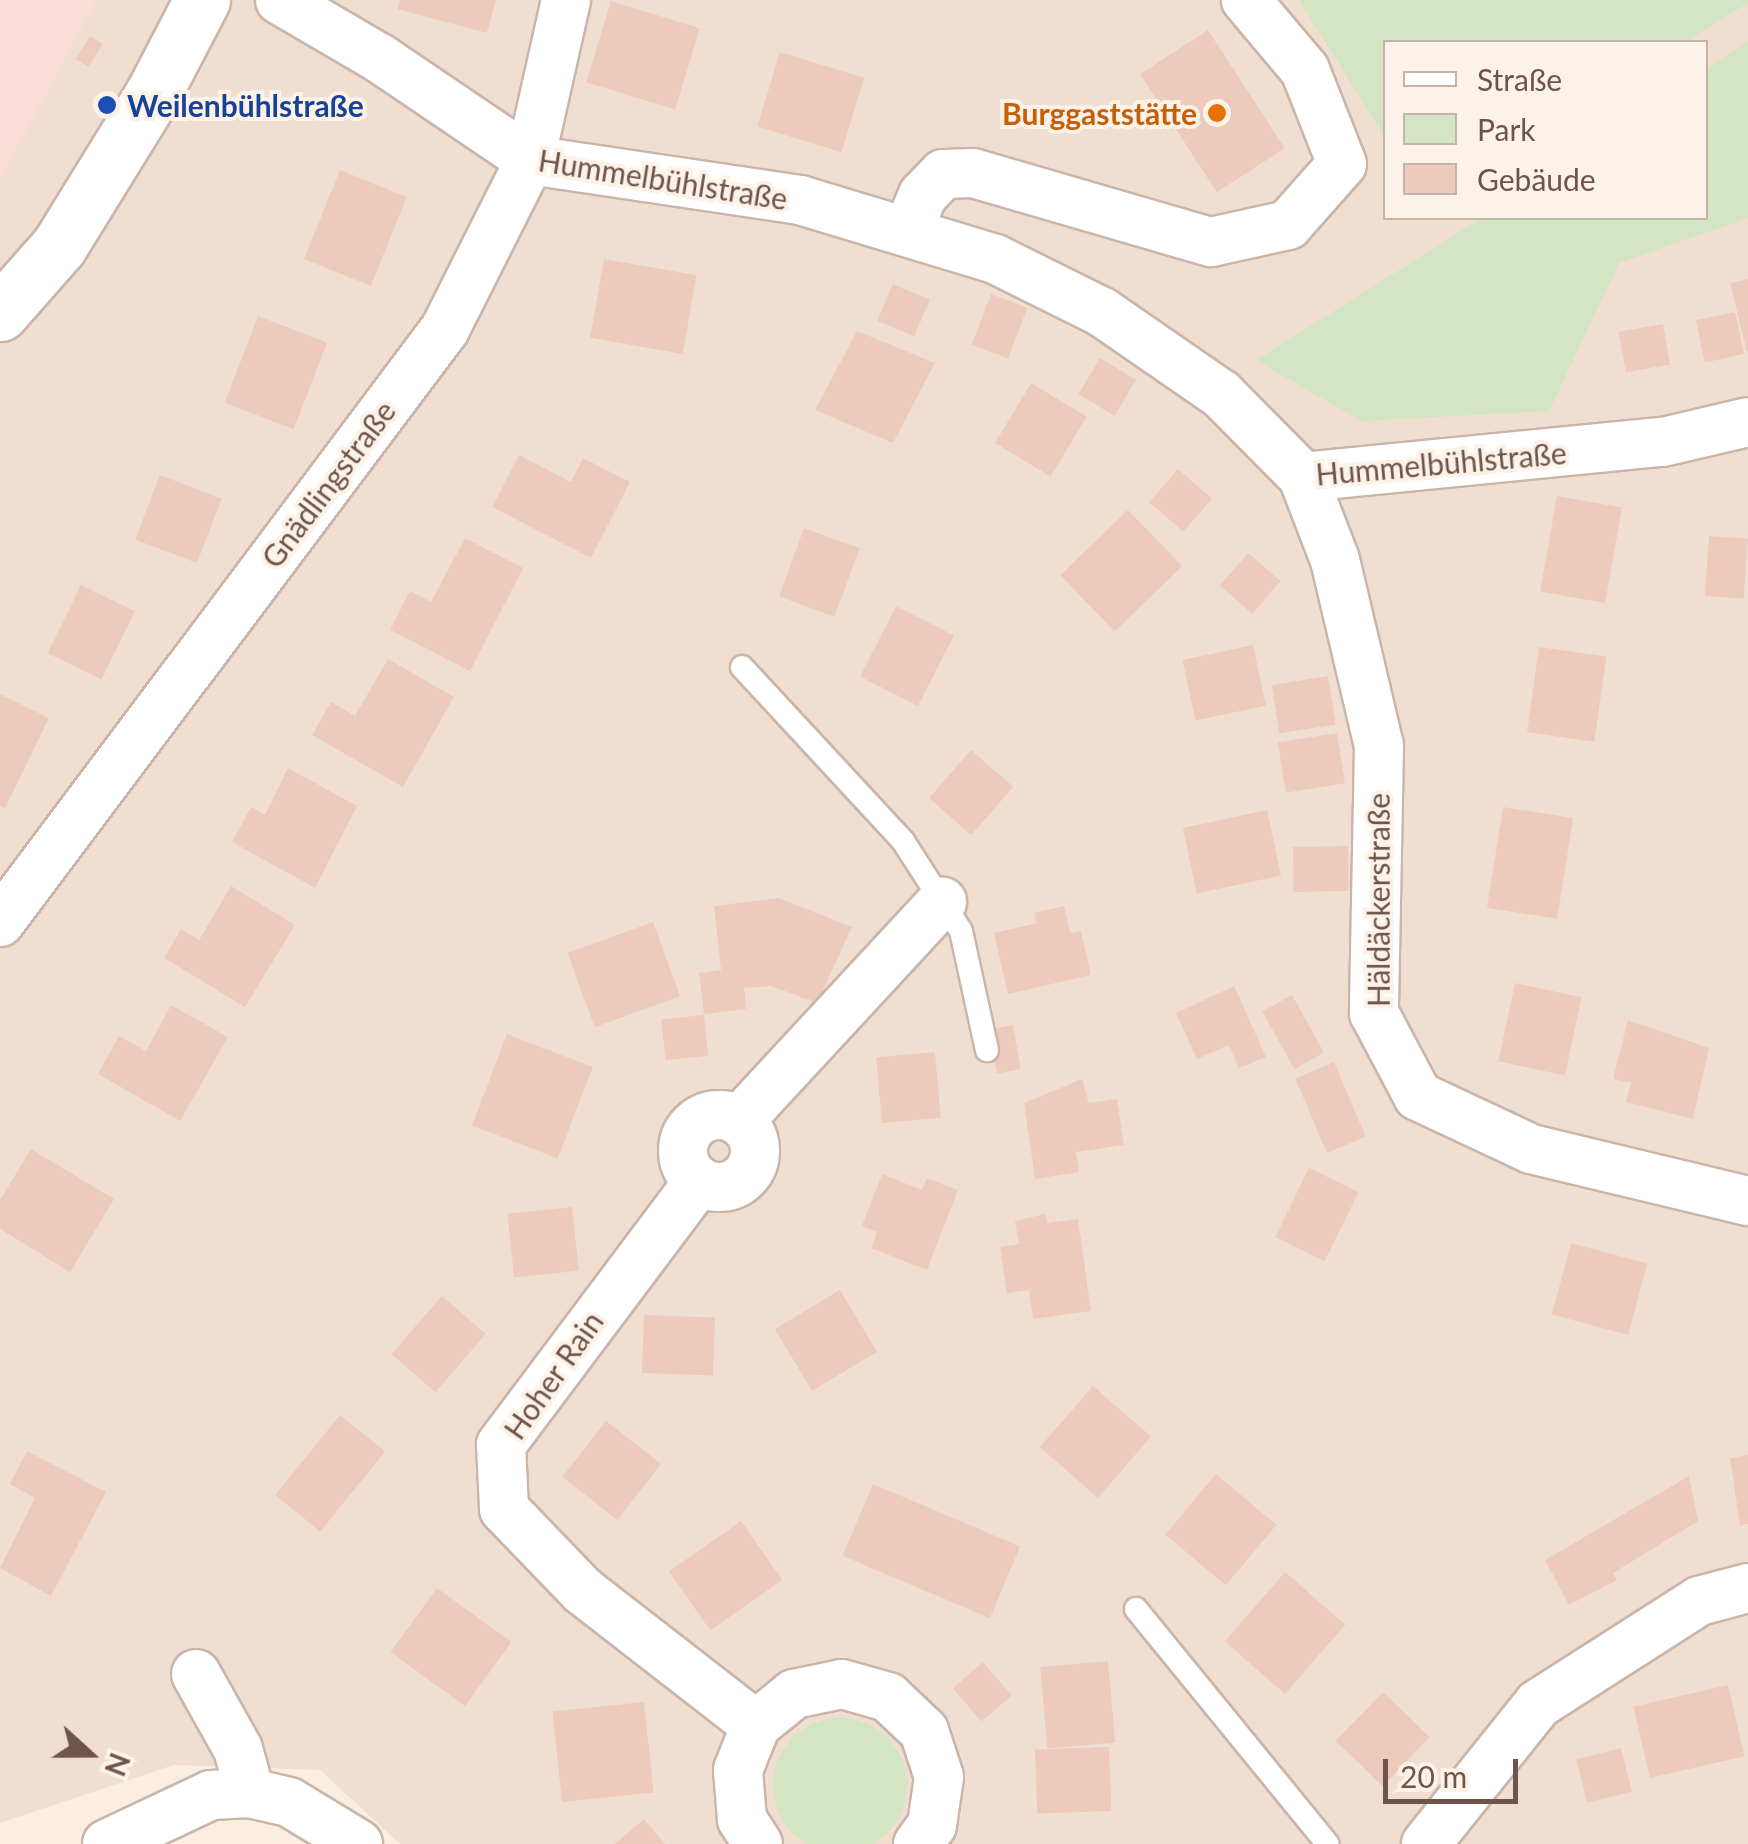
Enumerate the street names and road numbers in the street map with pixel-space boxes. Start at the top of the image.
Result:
street label: Hummelbühlstraße [536,142,790,216]
street label: Gnädlingstraße [254,394,402,574]
street label: Hummelbühlstraße [1314,434,1568,492]
street label: Häldäckerstraße [1360,793,1396,1007]
street label: Hoher Rain [496,1304,610,1446]

